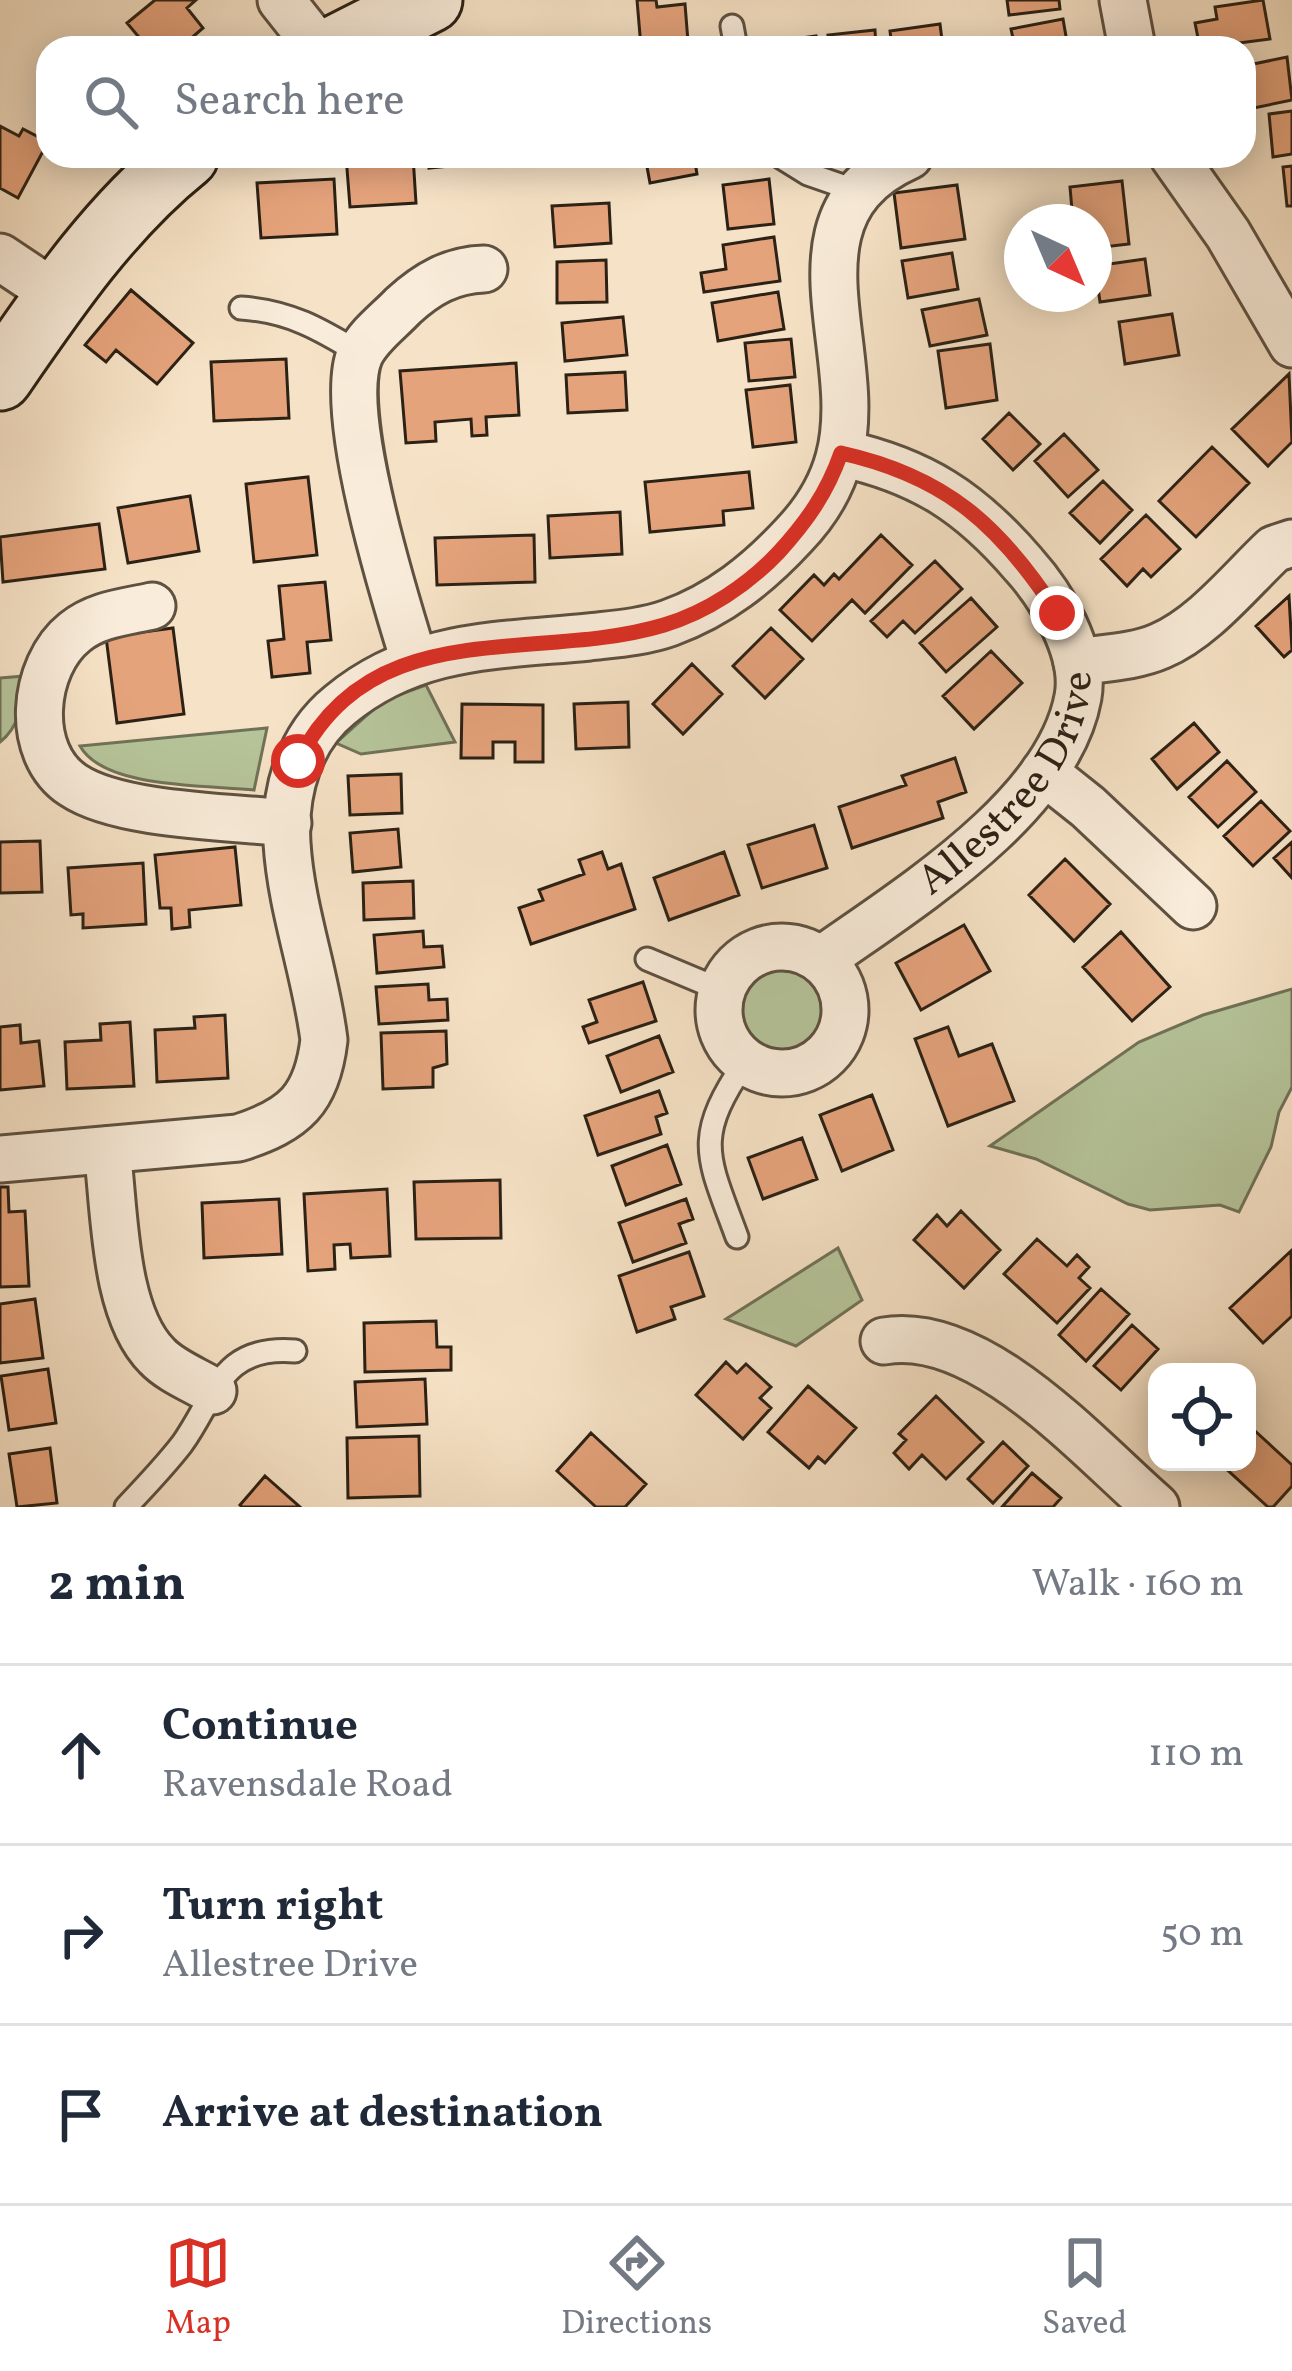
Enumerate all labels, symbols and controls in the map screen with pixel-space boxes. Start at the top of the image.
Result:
search box [36,36,1256,168]
icon: search [78,69,144,135]
text: Search here [174,71,405,134]
north arrow [1004,204,1112,312]
route end [1030,586,1084,640]
street label: Allestree Drive [906,671,1109,911]
route start [271,734,325,788]
map controls [1148,1363,1256,1471]
button: locate [1148,1363,1256,1471]
text: 2 min [48,1550,186,1621]
text: Walk · 160 m [1031,1558,1244,1612]
text: Continue [162,1696,358,1759]
icon: ahead [48,1722,114,1788]
text: 110 m [1148,1728,1244,1782]
text: Ravensdale Road [162,1759,453,1813]
text: Turn right [162,1876,383,1939]
icon: right [48,1902,114,1968]
text: 50 m [1160,1908,1244,1962]
text: Allestree Drive [162,1939,418,1993]
icon: arrive [48,2082,114,2148]
text: Arrive at destination [162,2083,603,2146]
tab: Map [165,2230,231,2348]
tab: Directions [561,2230,712,2348]
tab: Saved [1042,2230,1127,2348]

